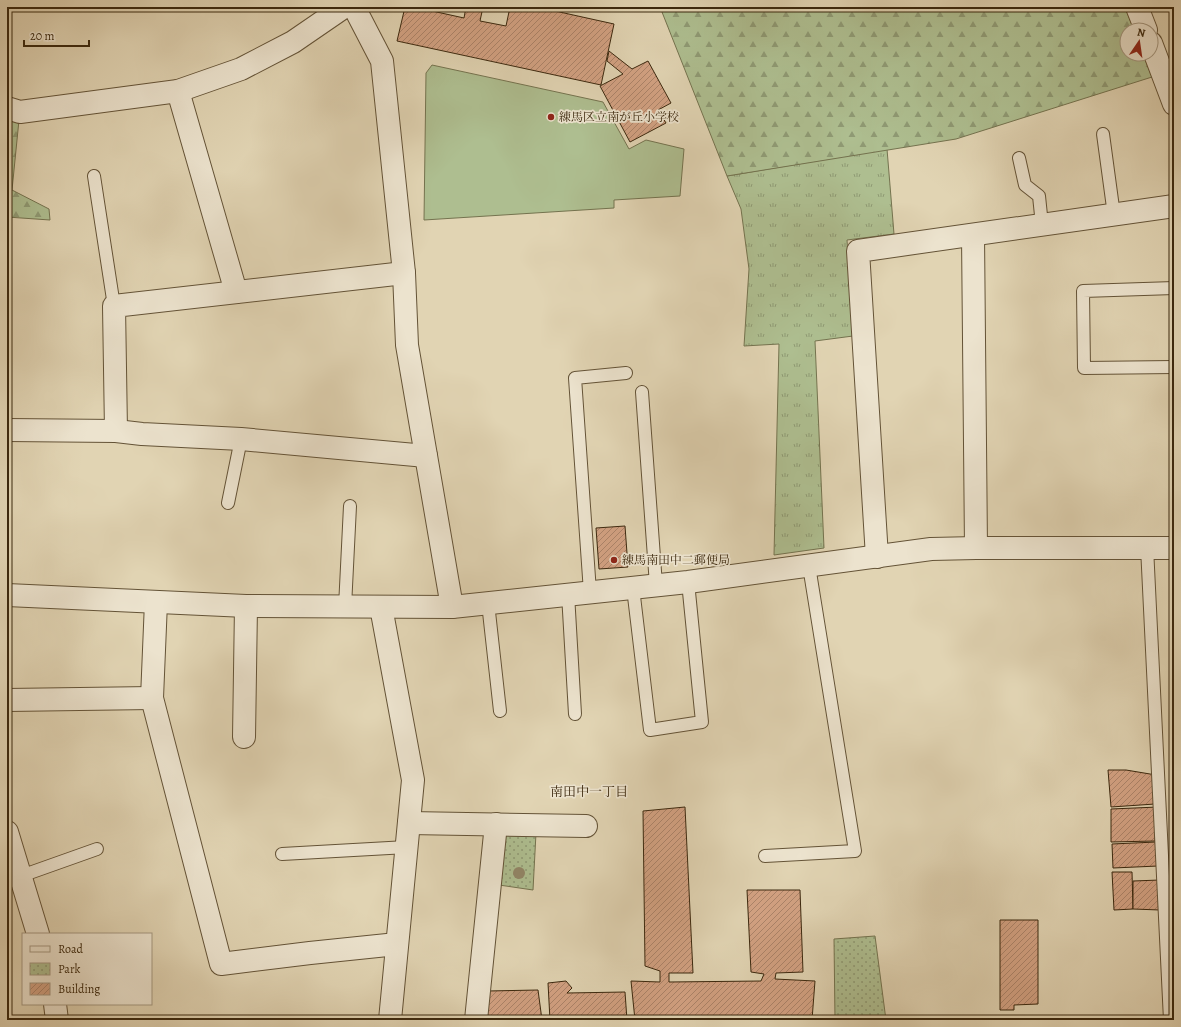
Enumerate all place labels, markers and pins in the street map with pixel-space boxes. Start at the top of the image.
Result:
place label: 練馬区立南が丘小学校 [559,109,679,125]
marker: 練馬区立南が丘小学校 [546,112,556,122]
place label: 練馬南田中二郵便局 [622,552,730,568]
marker: 練馬南田中二郵便局 [609,555,619,565]

